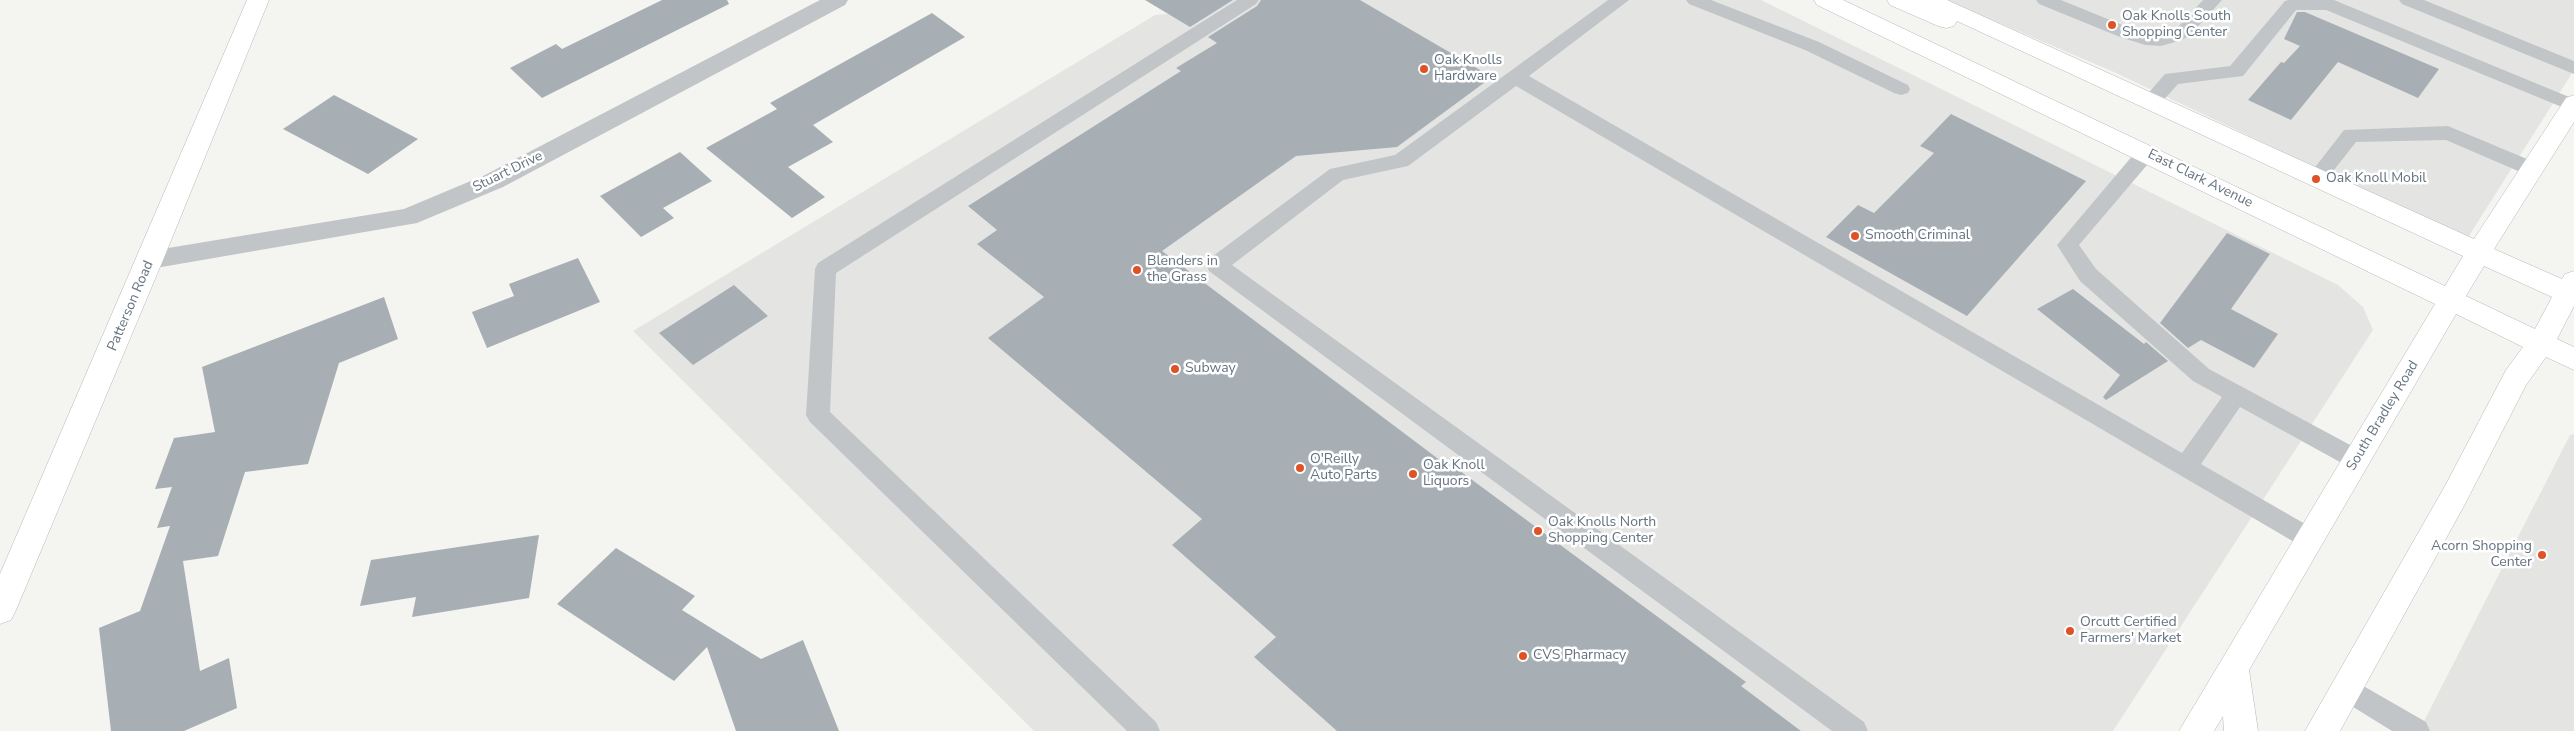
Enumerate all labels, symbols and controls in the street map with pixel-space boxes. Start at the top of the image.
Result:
place label: Oak Knolls South Shopping Center [2122,9,2231,41]
marker: Oak Knolls South Shopping Center [2106,19,2118,31]
place label: Oak Knolls Hardware [1434,53,1502,85]
marker: Oak Knolls Hardware [1418,63,1430,75]
street label: East Clark Avenue [2145,146,2255,212]
street label: Stuart Drive [470,148,546,196]
place label: Oak Knoll Mobil [2326,171,2426,187]
marker: Oak Knoll Mobil [2310,173,2322,185]
place label: Smooth Criminal [1865,228,1970,244]
marker: Smooth Criminal [1849,230,1861,242]
place label: Blenders in the Grass [1147,254,1218,286]
street label: Patterson Road [104,258,158,354]
marker: Blenders in the Grass [1131,264,1143,276]
street label: South Bradley Road [2343,358,2423,474]
place label: Subway [1185,361,1236,377]
marker: Subway [1169,363,1181,375]
place label: O'Reilly Auto Parts [1310,452,1377,484]
place label: Oak Knoll Liquors [1423,458,1485,491]
marker: O'Reilly Auto Parts [1294,462,1306,474]
marker: Oak Knoll Liquors [1407,468,1419,480]
place label: Oak Knolls North Shopping Center [1548,515,1656,548]
marker: Oak Knolls North Shopping Center [1532,525,1544,537]
place label: Acorn Shopping Center [2431,539,2532,572]
marker: Acorn Shopping Center [2536,549,2548,561]
place label: Orcutt Certified Farmers' Market [2080,615,2181,648]
marker: Orcutt Certified Farmers' Market [2064,625,2076,637]
place label: CVS Pharmacy [1533,648,1626,664]
marker: CVS Pharmacy [1517,650,1529,662]

